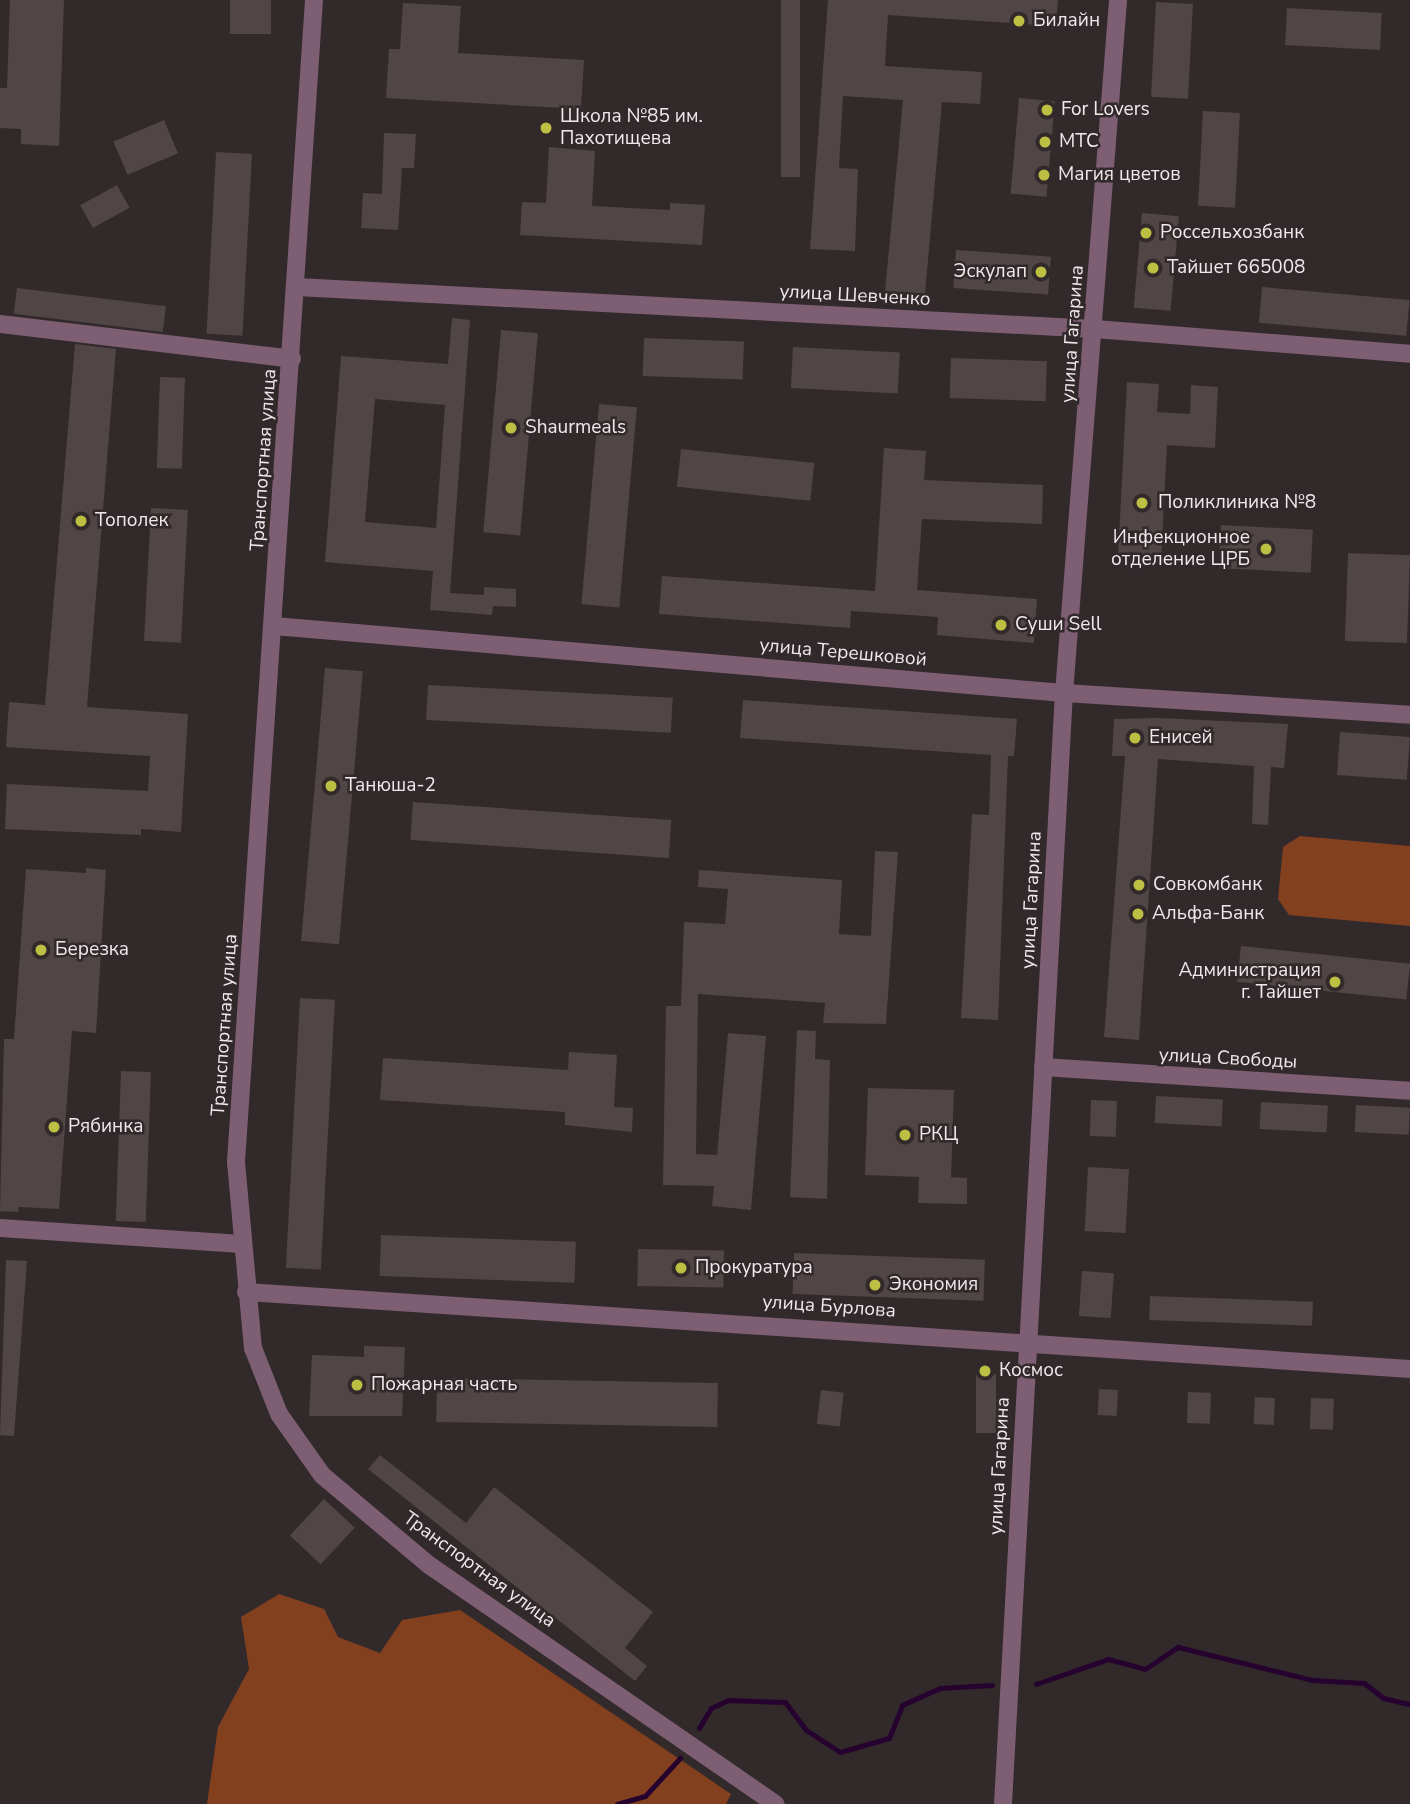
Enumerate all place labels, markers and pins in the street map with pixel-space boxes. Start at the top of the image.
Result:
place label: Билайн [1033,10,1100,32]
marker: Билайн [1011,13,1027,29]
place label: For Lovers [1061,99,1150,121]
marker: For Lovers [1039,102,1055,118]
place label: Школа №85 им. Пахотищева [560,106,703,150]
marker: Школа №85 им. Пахотищева [538,120,554,136]
place label: МТС [1059,131,1099,153]
marker: МТС [1037,134,1053,150]
place label: Магия цветов [1058,164,1181,186]
marker: Магия цветов [1036,167,1052,183]
place label: Россельхозбанк [1160,222,1304,244]
marker: Россельхозбанк [1138,225,1154,241]
place label: Тайшет 665008 [1167,257,1306,279]
marker: Тайшет 665008 [1145,260,1161,276]
place label: Эскулап [954,261,1027,283]
marker: Эскулап [1033,264,1049,280]
place label: Shaurmeals [525,417,626,439]
marker: Shaurmeals [503,420,519,436]
place label: Поликлиника №8 [1158,492,1316,514]
marker: Поликлиника №8 [1132,493,1152,513]
place label: Тополек [95,510,169,532]
marker: Тополек [73,513,89,529]
place label: Инфекционное отделение ЦРБ [1111,527,1250,571]
marker: Инфекционное отделение ЦРБ [1256,539,1276,559]
place label: Суши Sell [1015,614,1102,636]
marker: Суши Sell [993,617,1009,633]
place label: Енисей [1149,727,1213,749]
marker: Енисей [1127,730,1143,746]
place label: Танюша-2 [345,775,436,797]
marker: Танюша-2 [323,778,339,794]
place label: Совкомбанк [1153,874,1262,896]
marker: Совкомбанк [1131,877,1147,893]
place label: Альфа-Банк [1152,903,1264,925]
marker: Альфа-Банк [1130,906,1146,922]
place label: Березка [55,939,129,961]
marker: Березка [33,942,49,958]
place label: Администрация г. Тайшет [1178,960,1321,1004]
marker: Администрация г. Тайшет [1327,974,1343,990]
place label: Рябинка [68,1116,144,1138]
marker: Рябинка [46,1119,62,1135]
place label: РКЦ [919,1124,958,1146]
marker: РКЦ [897,1127,913,1143]
place label: Прокуратура [695,1257,813,1279]
marker: Прокуратура [673,1260,689,1276]
place label: Экономия [889,1274,978,1296]
marker: Экономия [867,1277,883,1293]
place label: Космос [999,1360,1063,1382]
marker: Космос [977,1363,993,1379]
place label: Пожарная часть [371,1374,517,1396]
marker: Пожарная часть [349,1377,365,1393]

